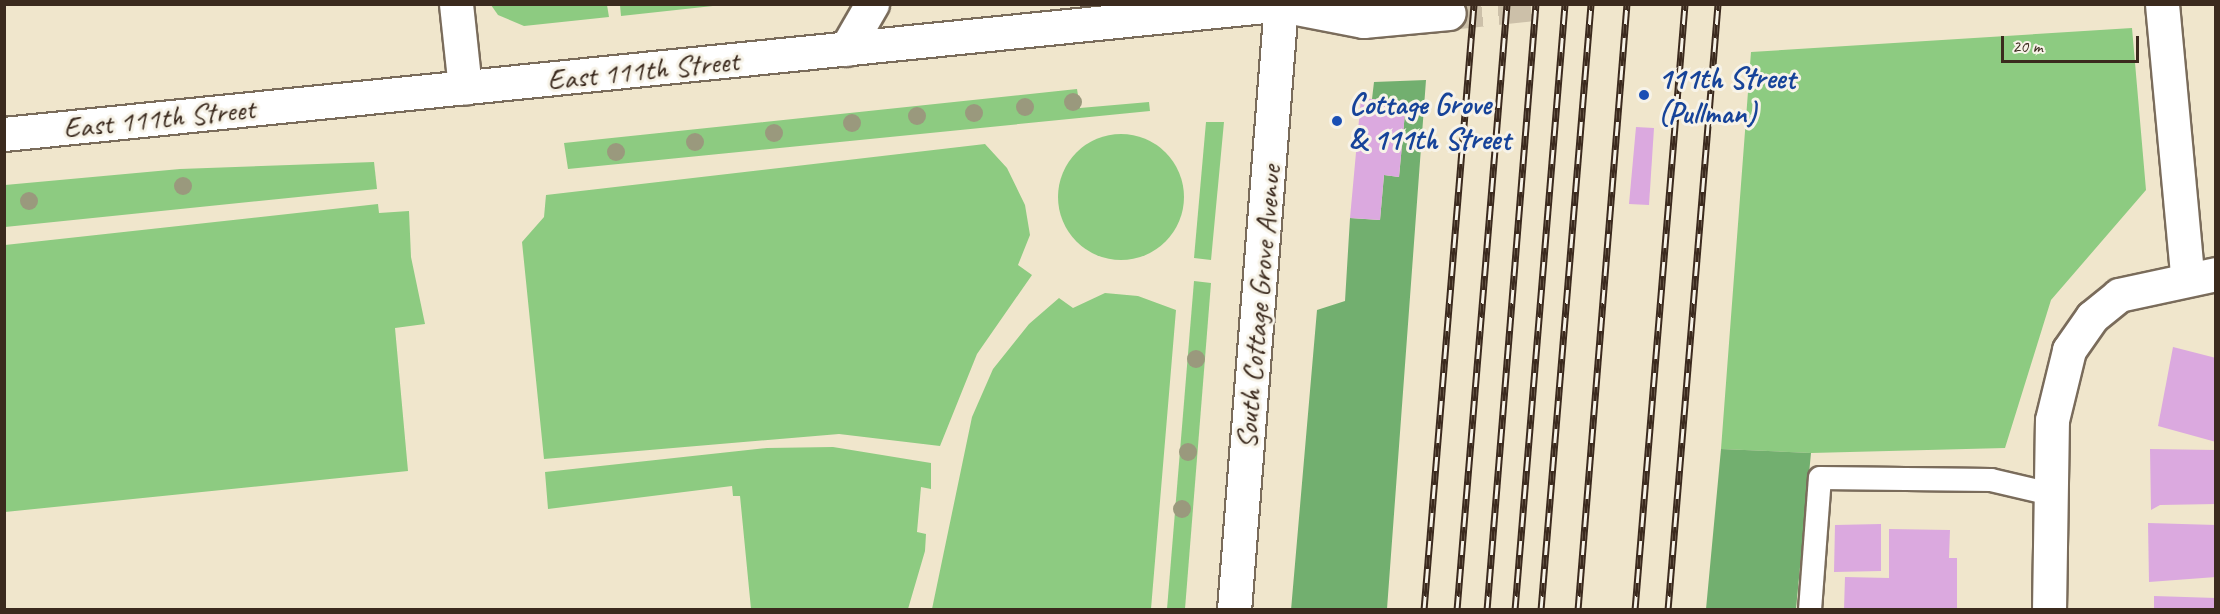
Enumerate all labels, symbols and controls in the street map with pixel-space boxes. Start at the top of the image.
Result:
scale bar [2004,24,2142,62]
text: 20 m [2012,35,2043,57]
street label: East 111th Street [545,42,741,98]
place label: 111th Street (Pullman) [1658,60,1796,130]
place label: Cottage Grove & 111th Street [1349,86,1511,156]
marker: 111th Street (Pullman) [1635,86,1653,104]
street label: East 111th Street [61,90,257,146]
marker: Cottage Grove & 111th Street [1330,114,1344,128]
street label: South Cottage Grove Avenue [1228,164,1288,450]

